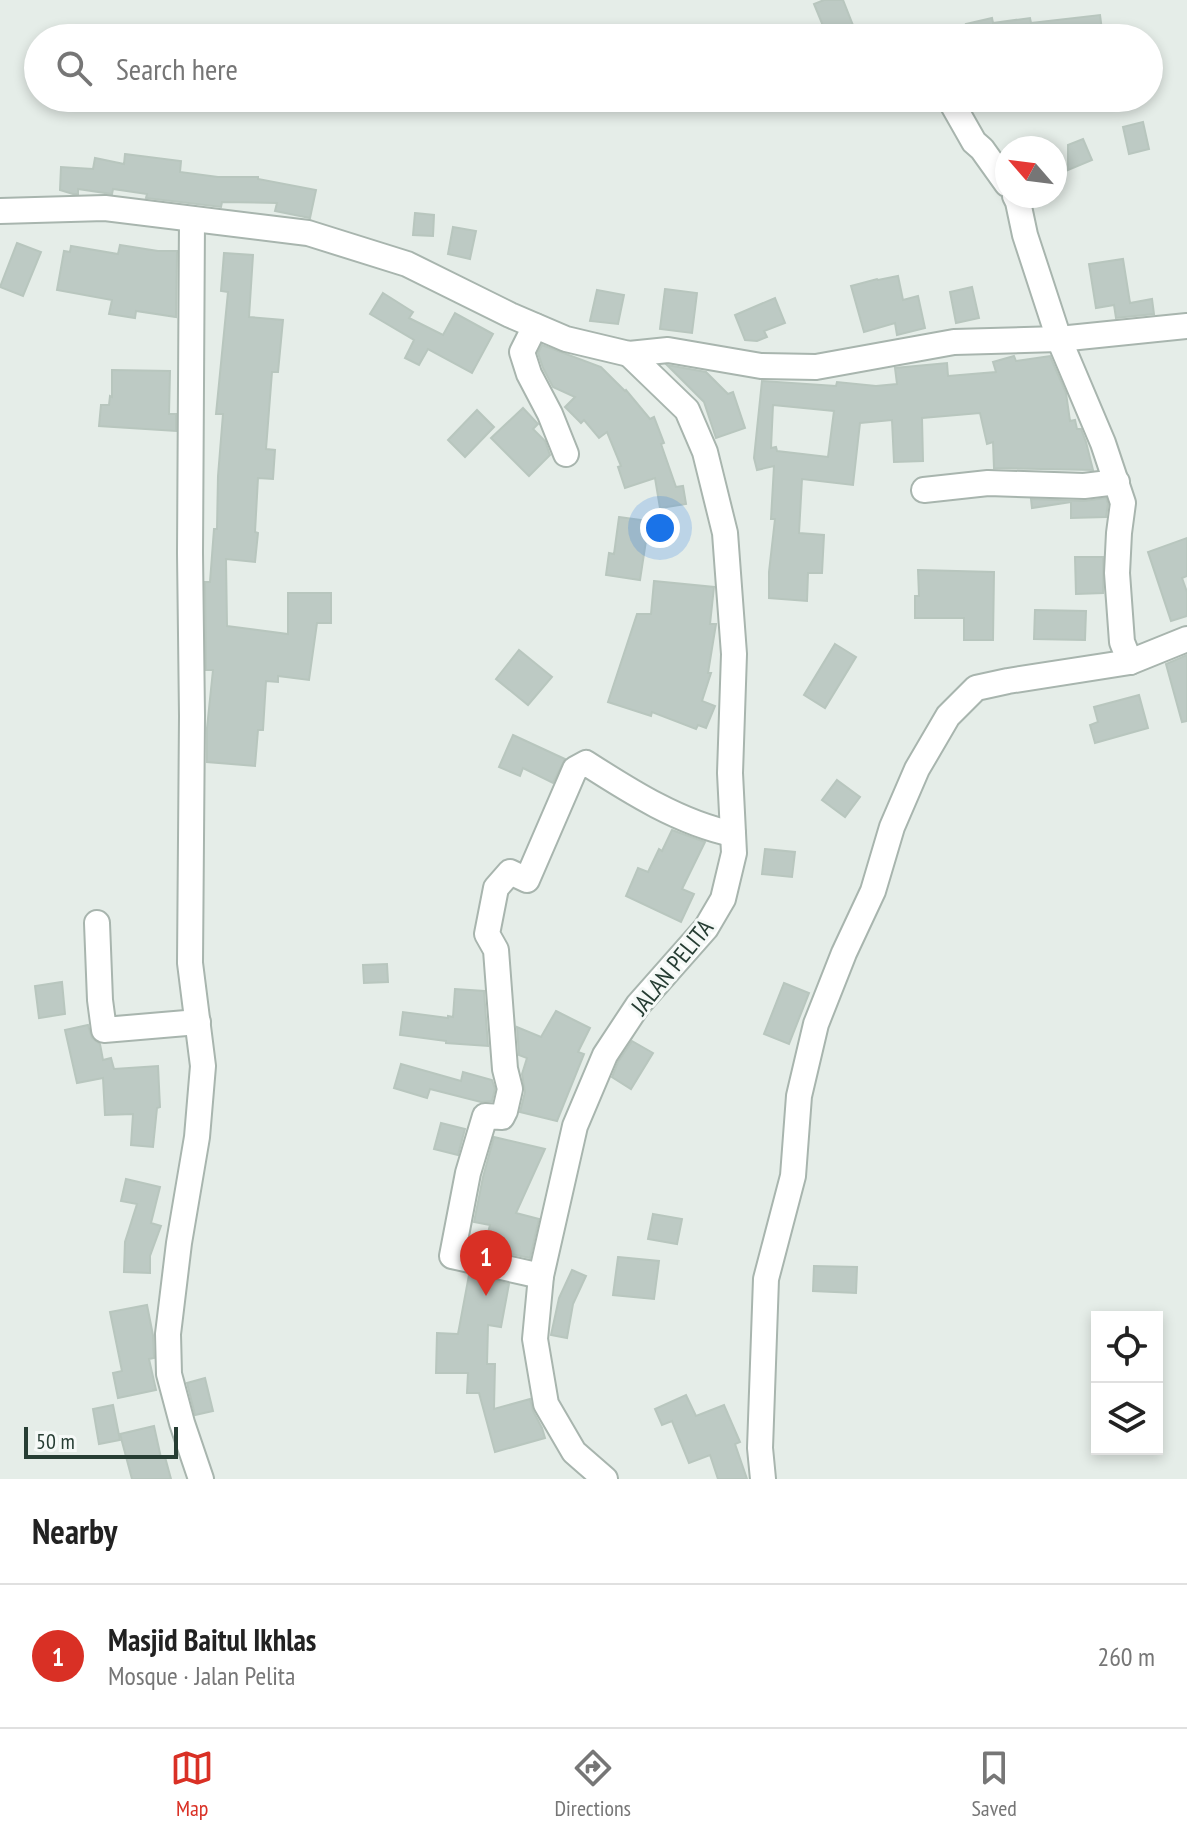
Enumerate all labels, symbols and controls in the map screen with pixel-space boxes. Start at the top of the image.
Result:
search box [24,24,1163,112]
icon: search [52,46,96,90]
text: Search here [116,49,238,88]
north arrow [995,136,1067,208]
your location [640,508,680,548]
street label: JALAN PELITA [623,912,720,1022]
pin: 1 [460,1230,512,1296]
map controls [1091,1311,1163,1455]
button: locate [1091,1311,1163,1383]
button: layers [1091,1383,1163,1455]
scale bar [24,1423,178,1459]
text: 50 m [36,1427,75,1455]
text: Nearby [32,1509,117,1553]
text: Masjid Baitul Ikhlas [108,1620,316,1659]
text: 1 [52,1640,64,1673]
text: 260 m [1097,1640,1155,1673]
text: Mosque · Jalan Pelita [108,1659,295,1692]
tab: Map [170,1746,214,1822]
tab: Directions [555,1746,631,1822]
tab: Saved [971,1746,1017,1822]

